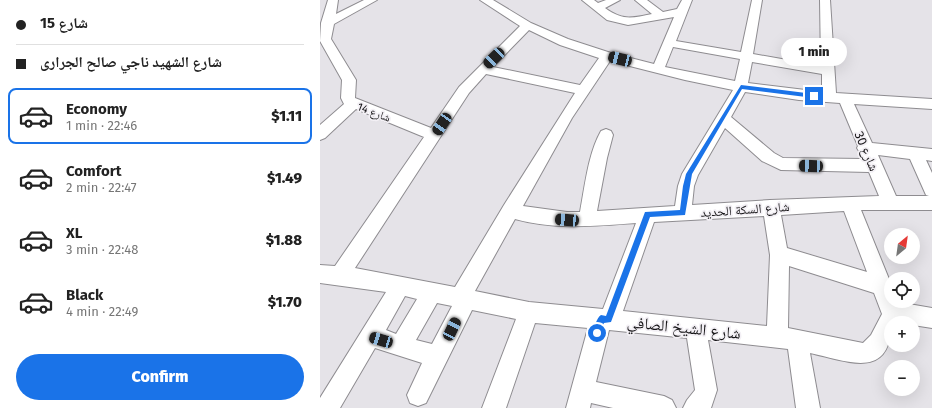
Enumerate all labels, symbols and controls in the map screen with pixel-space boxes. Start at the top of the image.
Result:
text: شارع 15 [40,14,88,32]
callout: 1 min [781,38,847,66]
text: 1 min [798,44,830,59]
car [481,45,507,71]
car [607,50,633,68]
text: شارع الشهيد ناجي صالح الجرارى [40,53,222,71]
route end [805,87,823,105]
icon: car [18,98,54,134]
text: Economy [66,100,127,118]
street label: شارع 14 [355,100,392,125]
text: $1.11 [271,107,302,125]
car [430,111,454,137]
text: 1 min · 22:46 [66,118,137,133]
street label: شارع 30 [850,129,882,174]
icon: car [18,160,54,196]
car [799,160,823,172]
text: Comfort [66,162,122,180]
text: $1.49 [267,169,302,187]
text: 2 min · 22:47 [66,180,137,195]
street label: شارع السكة الحديد [700,199,790,222]
car [555,213,579,227]
icon: car [18,222,54,258]
text: XL [66,224,82,242]
north arrow [884,228,920,264]
map controls [884,228,920,396]
text: $1.88 [266,231,302,249]
text: 3 min · 22:48 [66,242,138,257]
button: locate [884,272,920,308]
icon: car [18,284,54,320]
text: Black [66,286,103,304]
text: $1.70 [268,293,302,311]
text: 4 min · 22:49 [66,304,138,319]
street label: شارع الشيخ الصافي [626,312,742,346]
car [441,316,463,342]
button: + [884,316,920,352]
route start [588,324,606,342]
car [368,331,394,349]
button: Confirm [16,354,304,400]
button: − [884,360,920,396]

